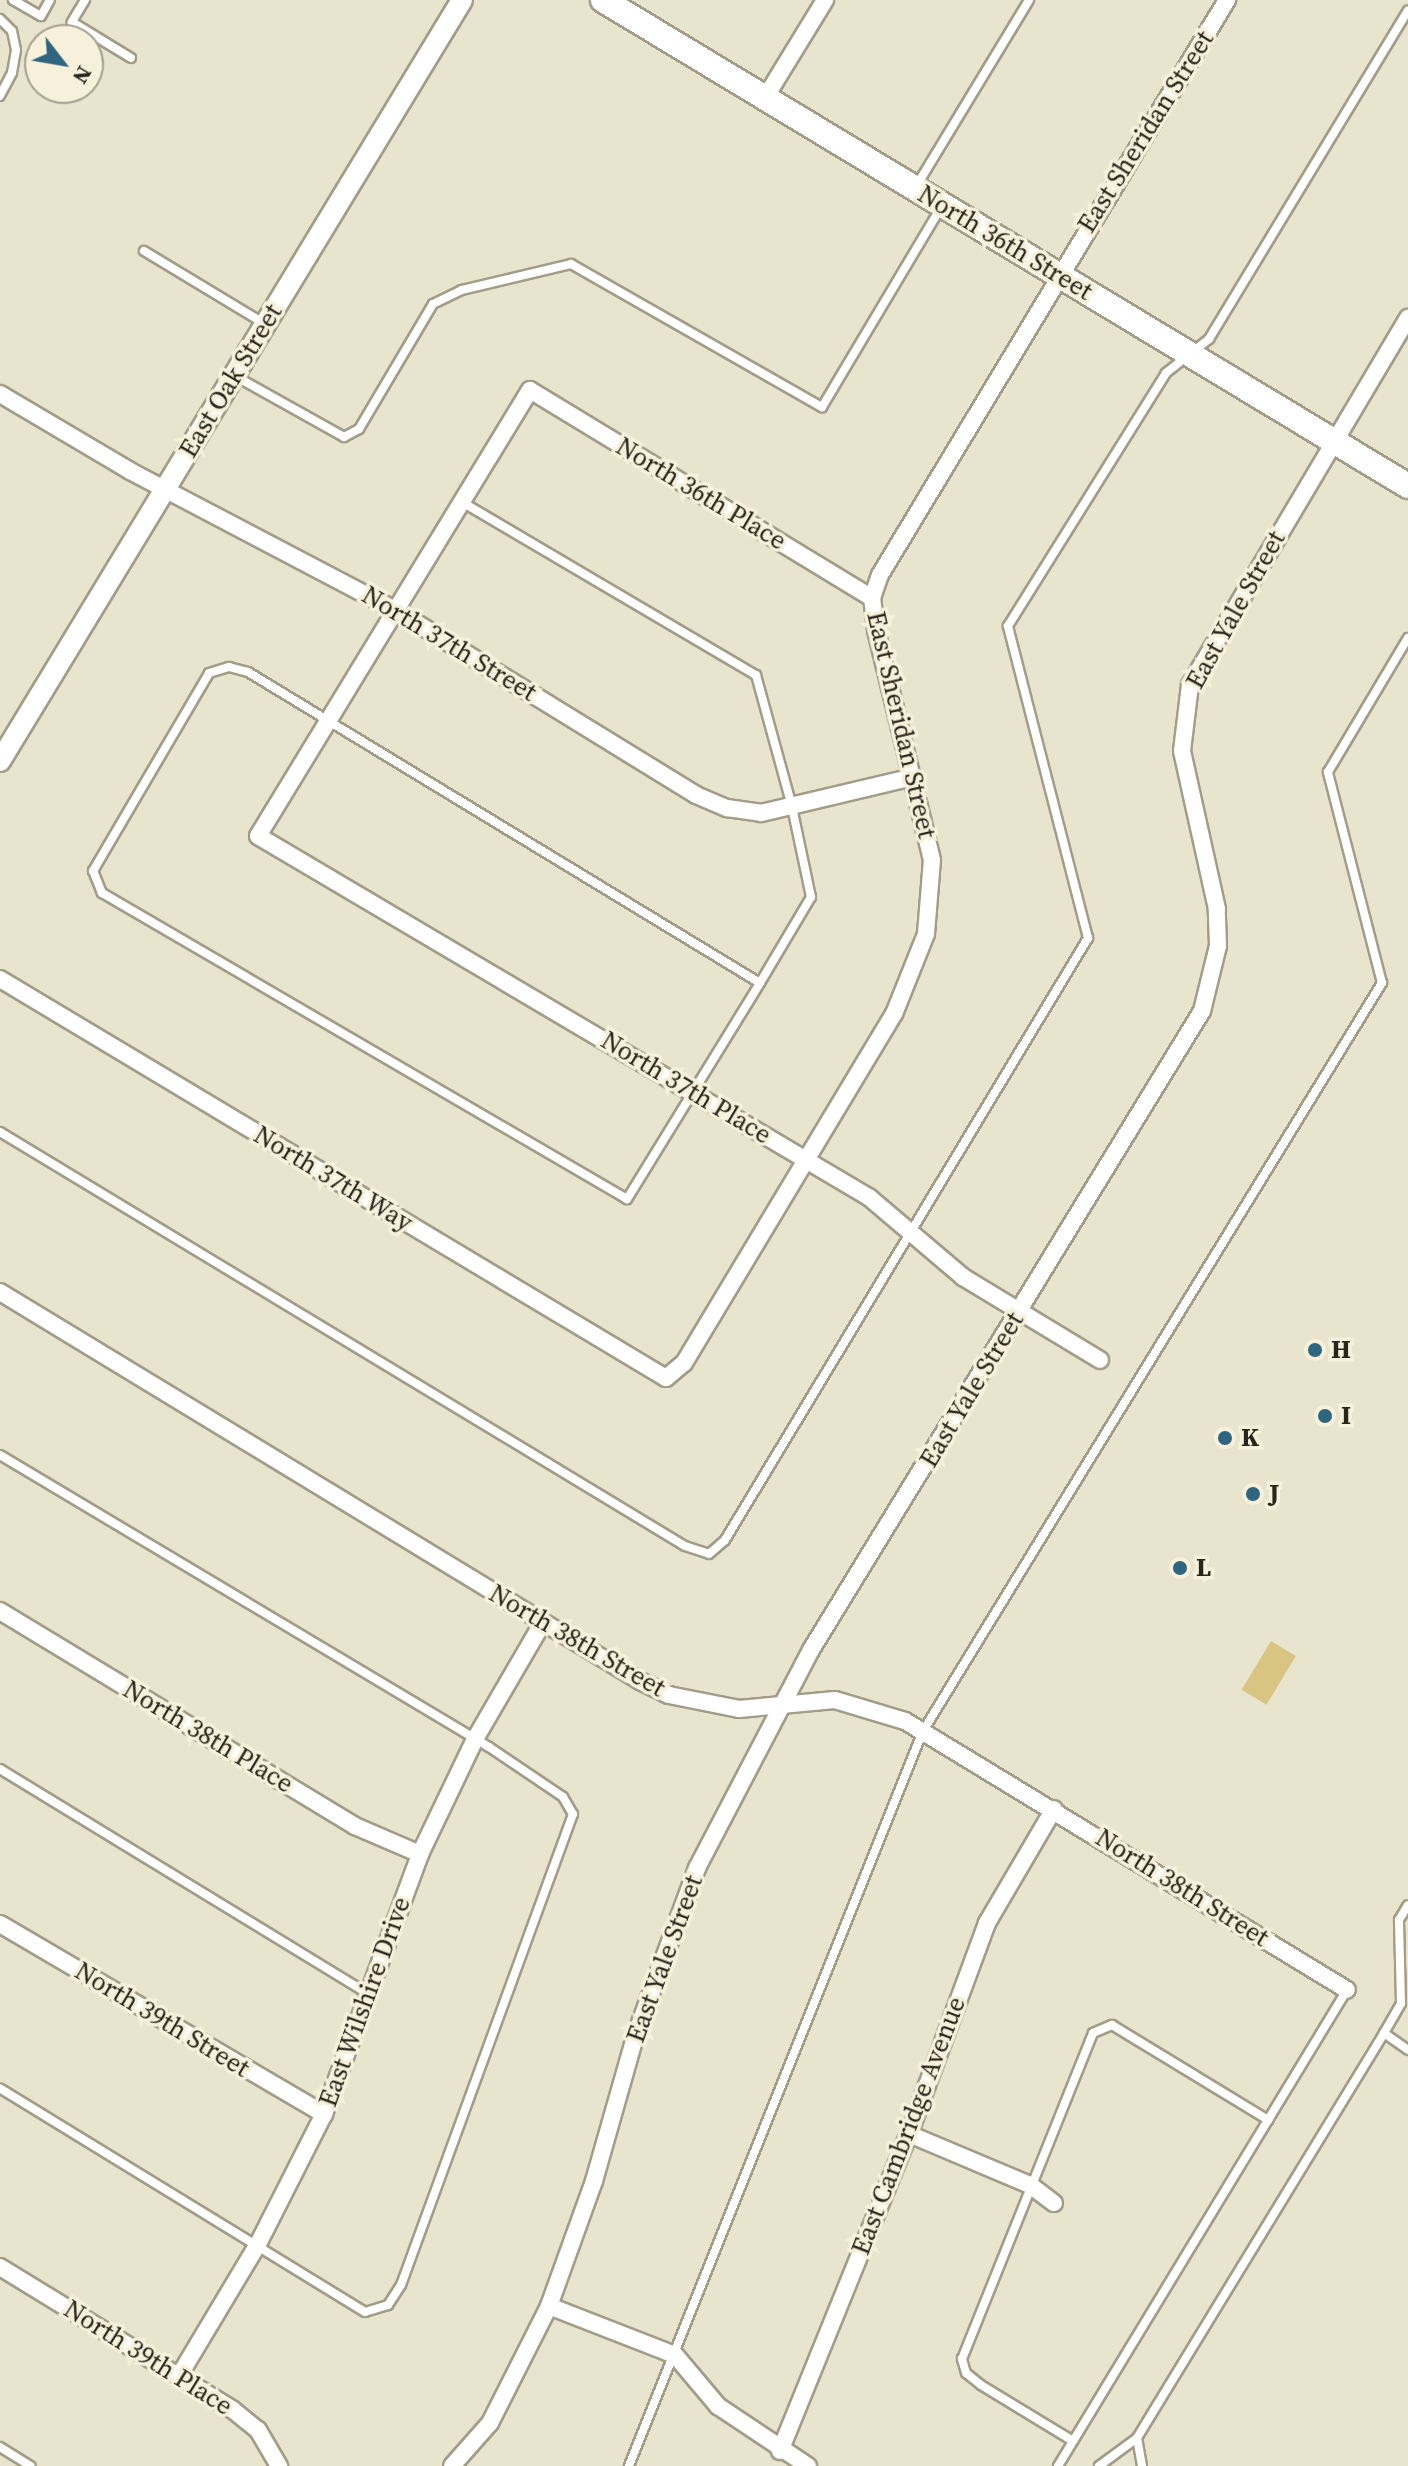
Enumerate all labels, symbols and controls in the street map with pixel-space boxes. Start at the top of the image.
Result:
north arrow [24,24,104,104]
street label: East Sheridan Street [1071,25,1221,239]
text: N [66,61,100,90]
street label: North 36th Street [912,179,1098,307]
street label: East Oak Street [173,298,289,464]
street label: North 36th Place [610,431,792,557]
street label: East Yale Street [1180,525,1292,695]
street label: North 37th Street [356,580,542,708]
street label: East Sheridan Street [860,608,942,842]
street label: North 37th Place [595,1025,777,1151]
street label: North 37th Way [248,1119,418,1239]
street label: East Yale Street [913,1306,1031,1474]
place label: H [1331,1334,1351,1366]
marker: H [1306,1341,1324,1359]
place label: I [1341,1400,1351,1432]
marker: I [1316,1407,1334,1425]
place label: K [1241,1422,1259,1454]
marker: K [1216,1429,1234,1447]
place label: J [1269,1478,1279,1510]
marker: J [1244,1485,1262,1503]
place label: L [1196,1552,1211,1584]
marker: L [1171,1559,1189,1577]
street label: North 38th Street [483,1578,671,1704]
street label: North 38th Place [117,1674,299,1800]
street label: North 38th Street [1090,1822,1274,1954]
street label: East Yale Street [620,1871,710,2047]
street label: East Wilshire Drive [312,1892,418,2112]
street label: North 39th Street [69,1956,255,2084]
street label: East Cambridge Avenue [845,1993,973,2259]
street label: North 39th Place [58,2294,238,2422]

